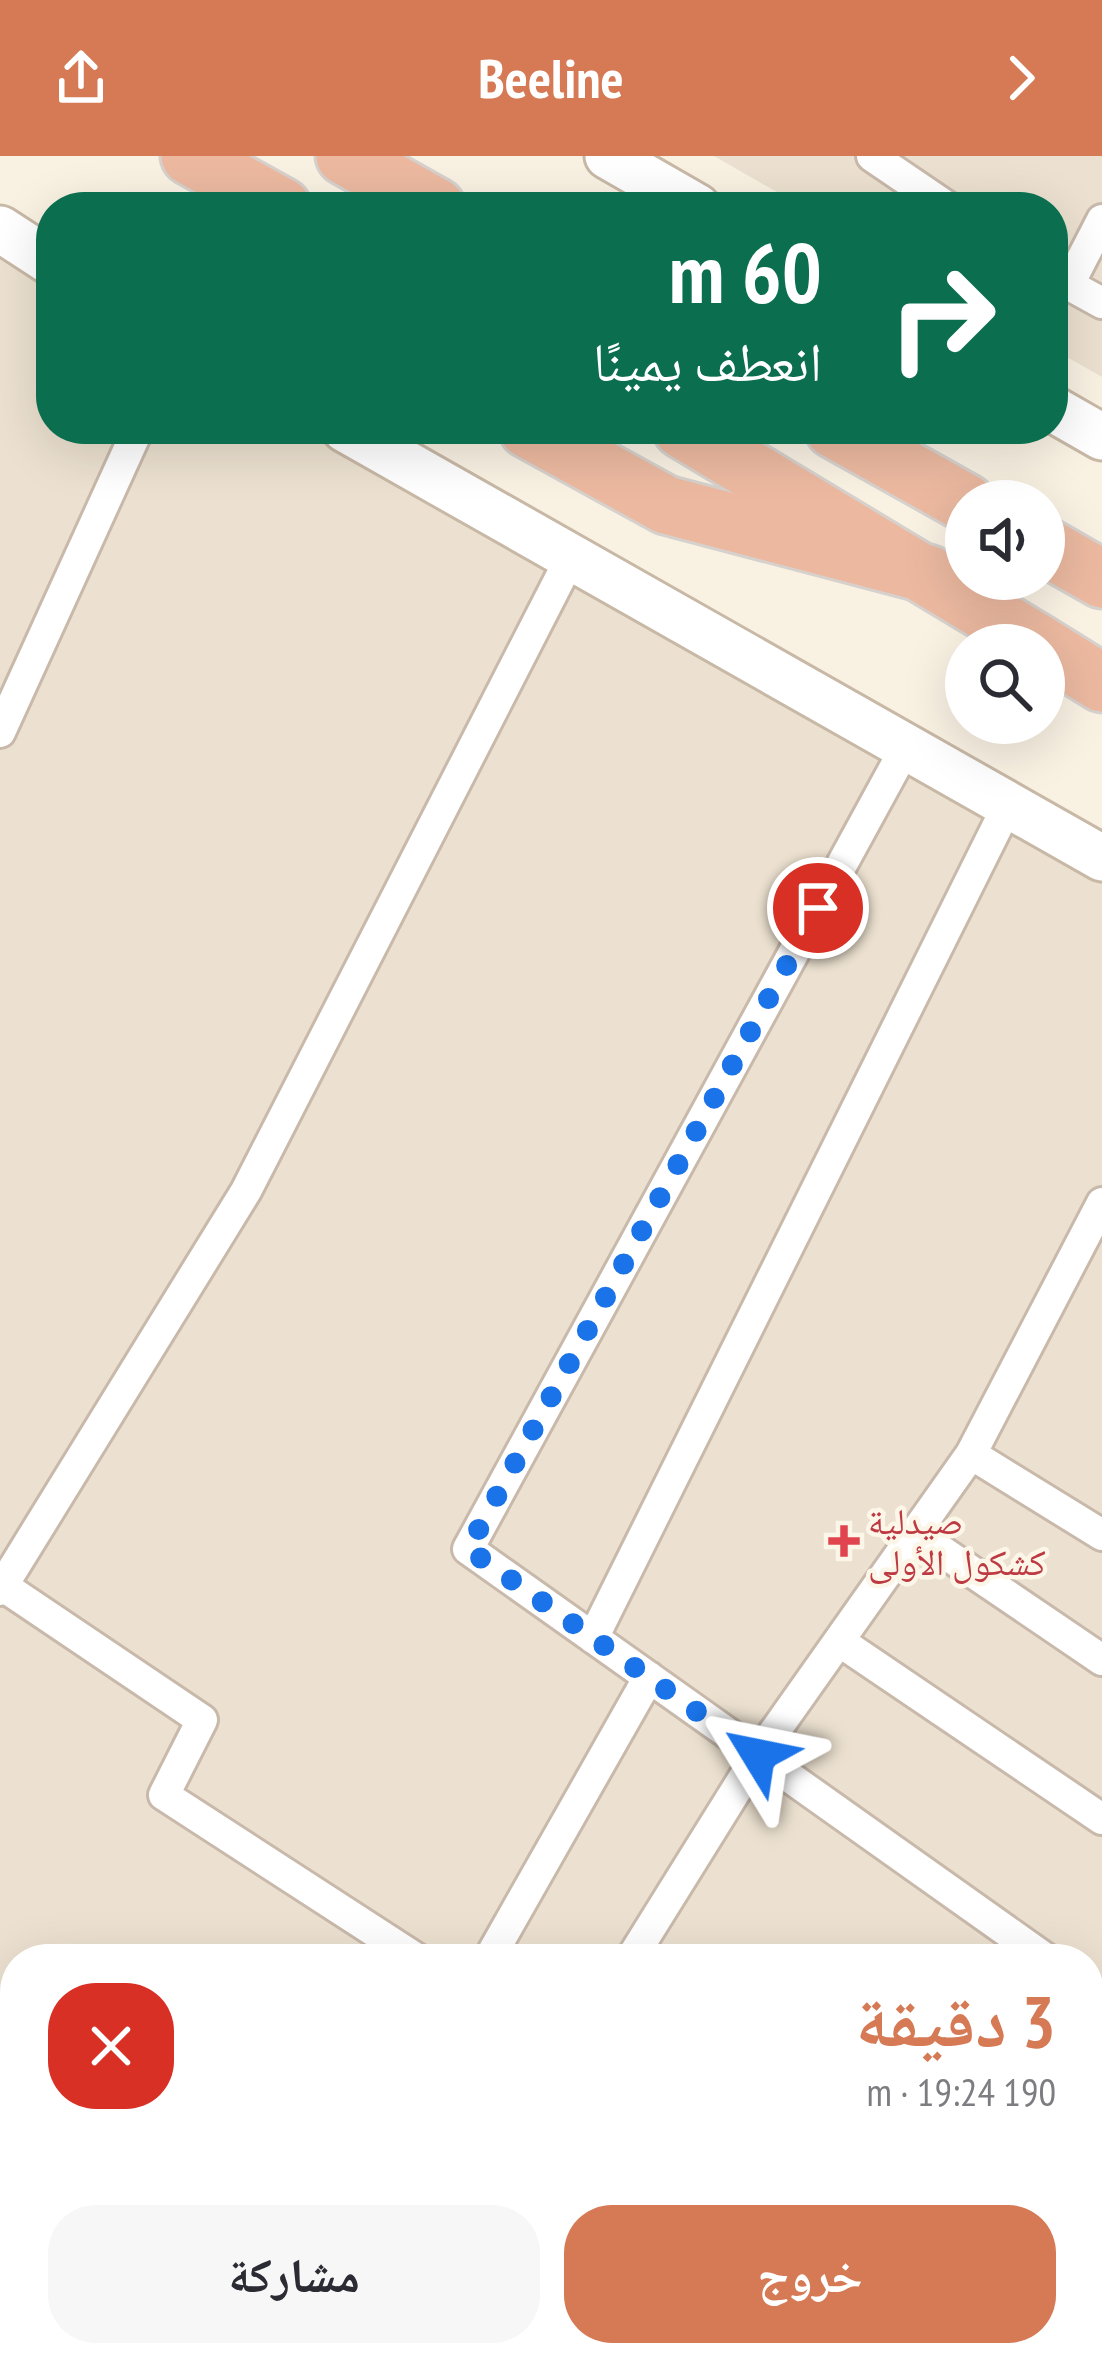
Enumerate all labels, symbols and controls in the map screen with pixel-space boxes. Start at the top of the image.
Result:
text: Beeline [478,43,624,113]
icon: share [48,45,114,111]
icon: forward [988,45,1054,111]
text: 60 m [669,217,822,326]
icon: right [864,240,1020,396]
text: انعطف يمينًا [593,326,822,396]
map controls [945,480,1065,744]
button: sound [945,480,1065,600]
button: search [945,624,1065,744]
pin [767,857,869,959]
icon: arrive [785,875,851,941]
place label: صيدلية كشكول الأولى [868,1497,1046,1585]
marker: صيدلية كشكول الأولى [831,1528,857,1554]
position arrow [695,1692,821,1818]
text: 3 دقيقة [856,1974,1056,2067]
button: close [48,1983,174,2109]
text: 190 m · 19:24 [867,2066,1056,2117]
button: مشاركة [48,2205,540,2343]
button: خروج [564,2205,1056,2343]

